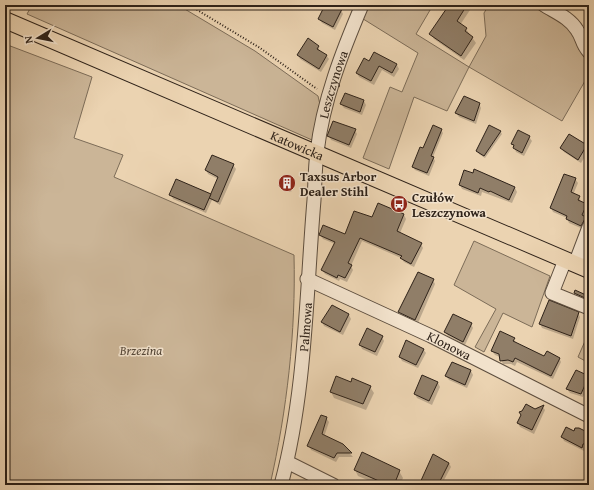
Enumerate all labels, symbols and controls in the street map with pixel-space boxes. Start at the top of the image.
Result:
north arrow [18,18,58,58]
text: N [20,34,37,45]
street label: Leszczynowa [314,47,353,120]
street label: Katowicka [268,125,328,165]
place label: Taxsus Arbor Dealer Stihl [300,167,376,201]
building icon: Taxsus Arbor Dealer Stihl [277,173,297,193]
place label: Czułów Leszczynowa [412,188,486,222]
bus stop icon: Czułów Leszczynowa [389,194,409,214]
street label: Palmowa [294,301,317,352]
street label: Klonowa [424,326,475,365]
park label: Brzezina [119,341,162,360]

